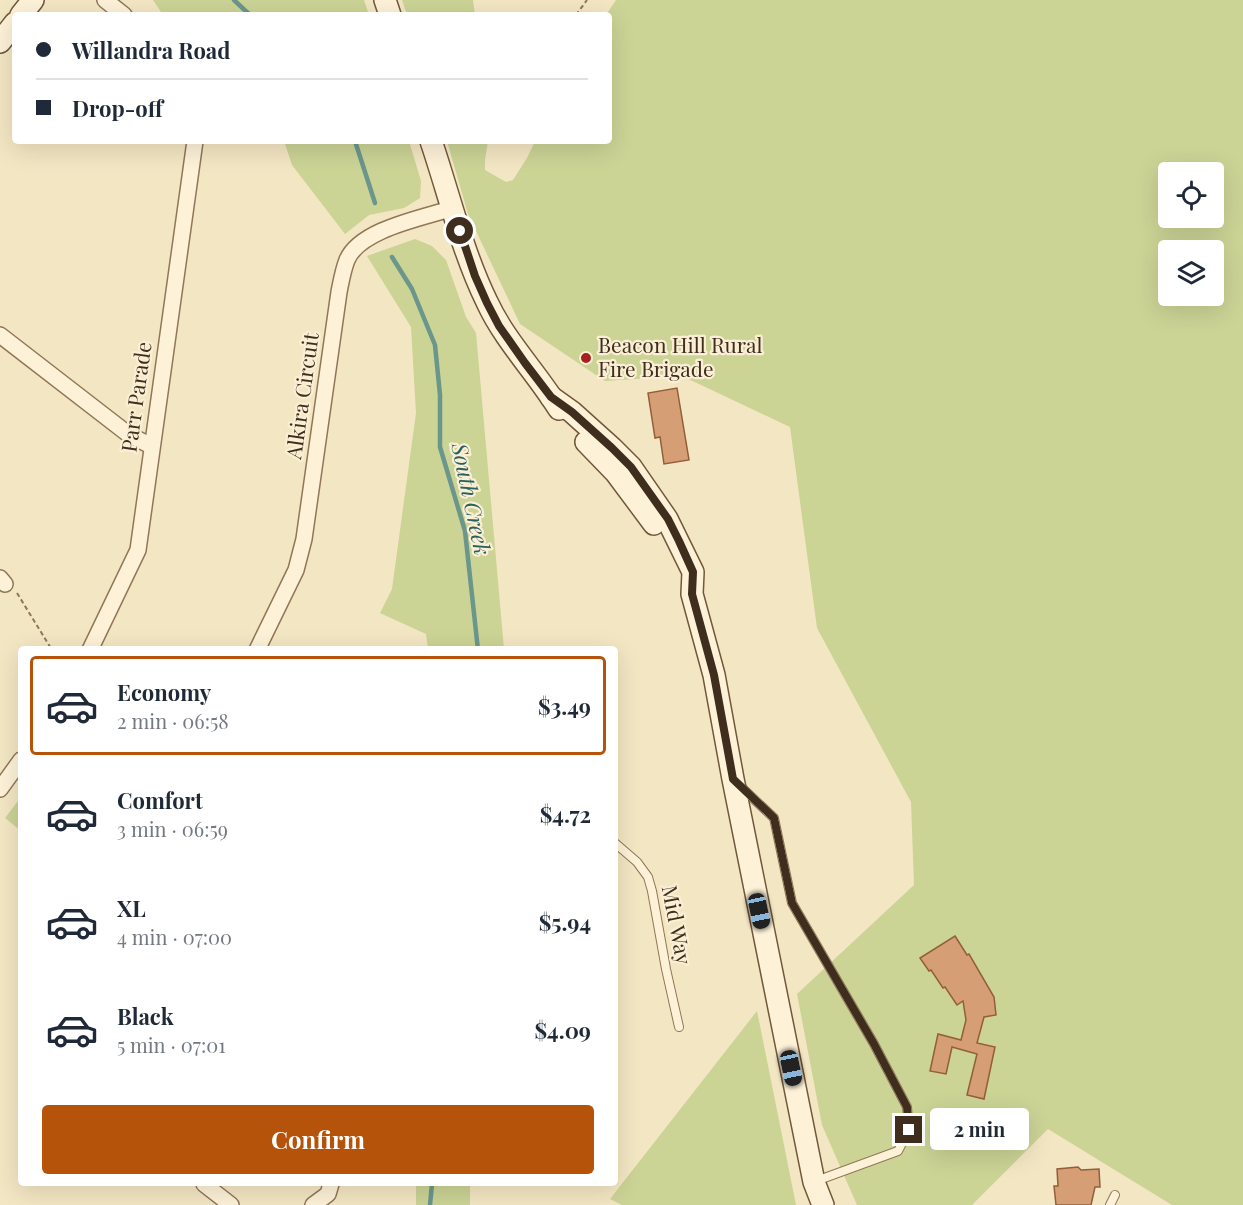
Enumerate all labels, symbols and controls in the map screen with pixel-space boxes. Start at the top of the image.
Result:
text: Willandra Road [72,35,230,65]
text: Drop-off [72,93,163,123]
map controls [1158,162,1224,306]
button: locate [1158,162,1224,228]
route start [446,217,473,244]
button: layers [1158,240,1224,306]
street label: Alkira Circuit [278,330,324,462]
place label: Beacon Hill Rural Fire Brigade [598,330,763,382]
street label: Parr Parade [113,340,157,454]
marker: Beacon Hill Rural Fire Brigade [579,351,593,365]
water label: South Creek [445,439,499,558]
text: Economy [117,677,211,707]
icon: car [45,679,99,733]
text: $3.49 [538,691,591,721]
text: 2 min · 06:58 [117,707,229,734]
text: Comfort [117,785,203,815]
icon: car [45,787,99,841]
text: $4.72 [540,799,591,829]
text: 3 min · 06:59 [117,815,228,842]
street label: Mid Way [657,883,699,967]
car [746,892,772,930]
text: XL [117,893,146,923]
icon: car [45,895,99,949]
text: $5.94 [539,907,591,937]
text: 4 min · 07:00 [117,923,232,950]
text: Black [117,1001,174,1031]
icon: car [45,1003,99,1057]
text: $4.09 [534,1015,591,1045]
text: 5 min · 07:01 [117,1031,226,1058]
car [778,1049,804,1087]
button: Confirm [42,1105,594,1174]
callout: 2 min [930,1109,1029,1151]
text: 2 min [954,1115,1005,1142]
route end [895,1116,922,1143]

